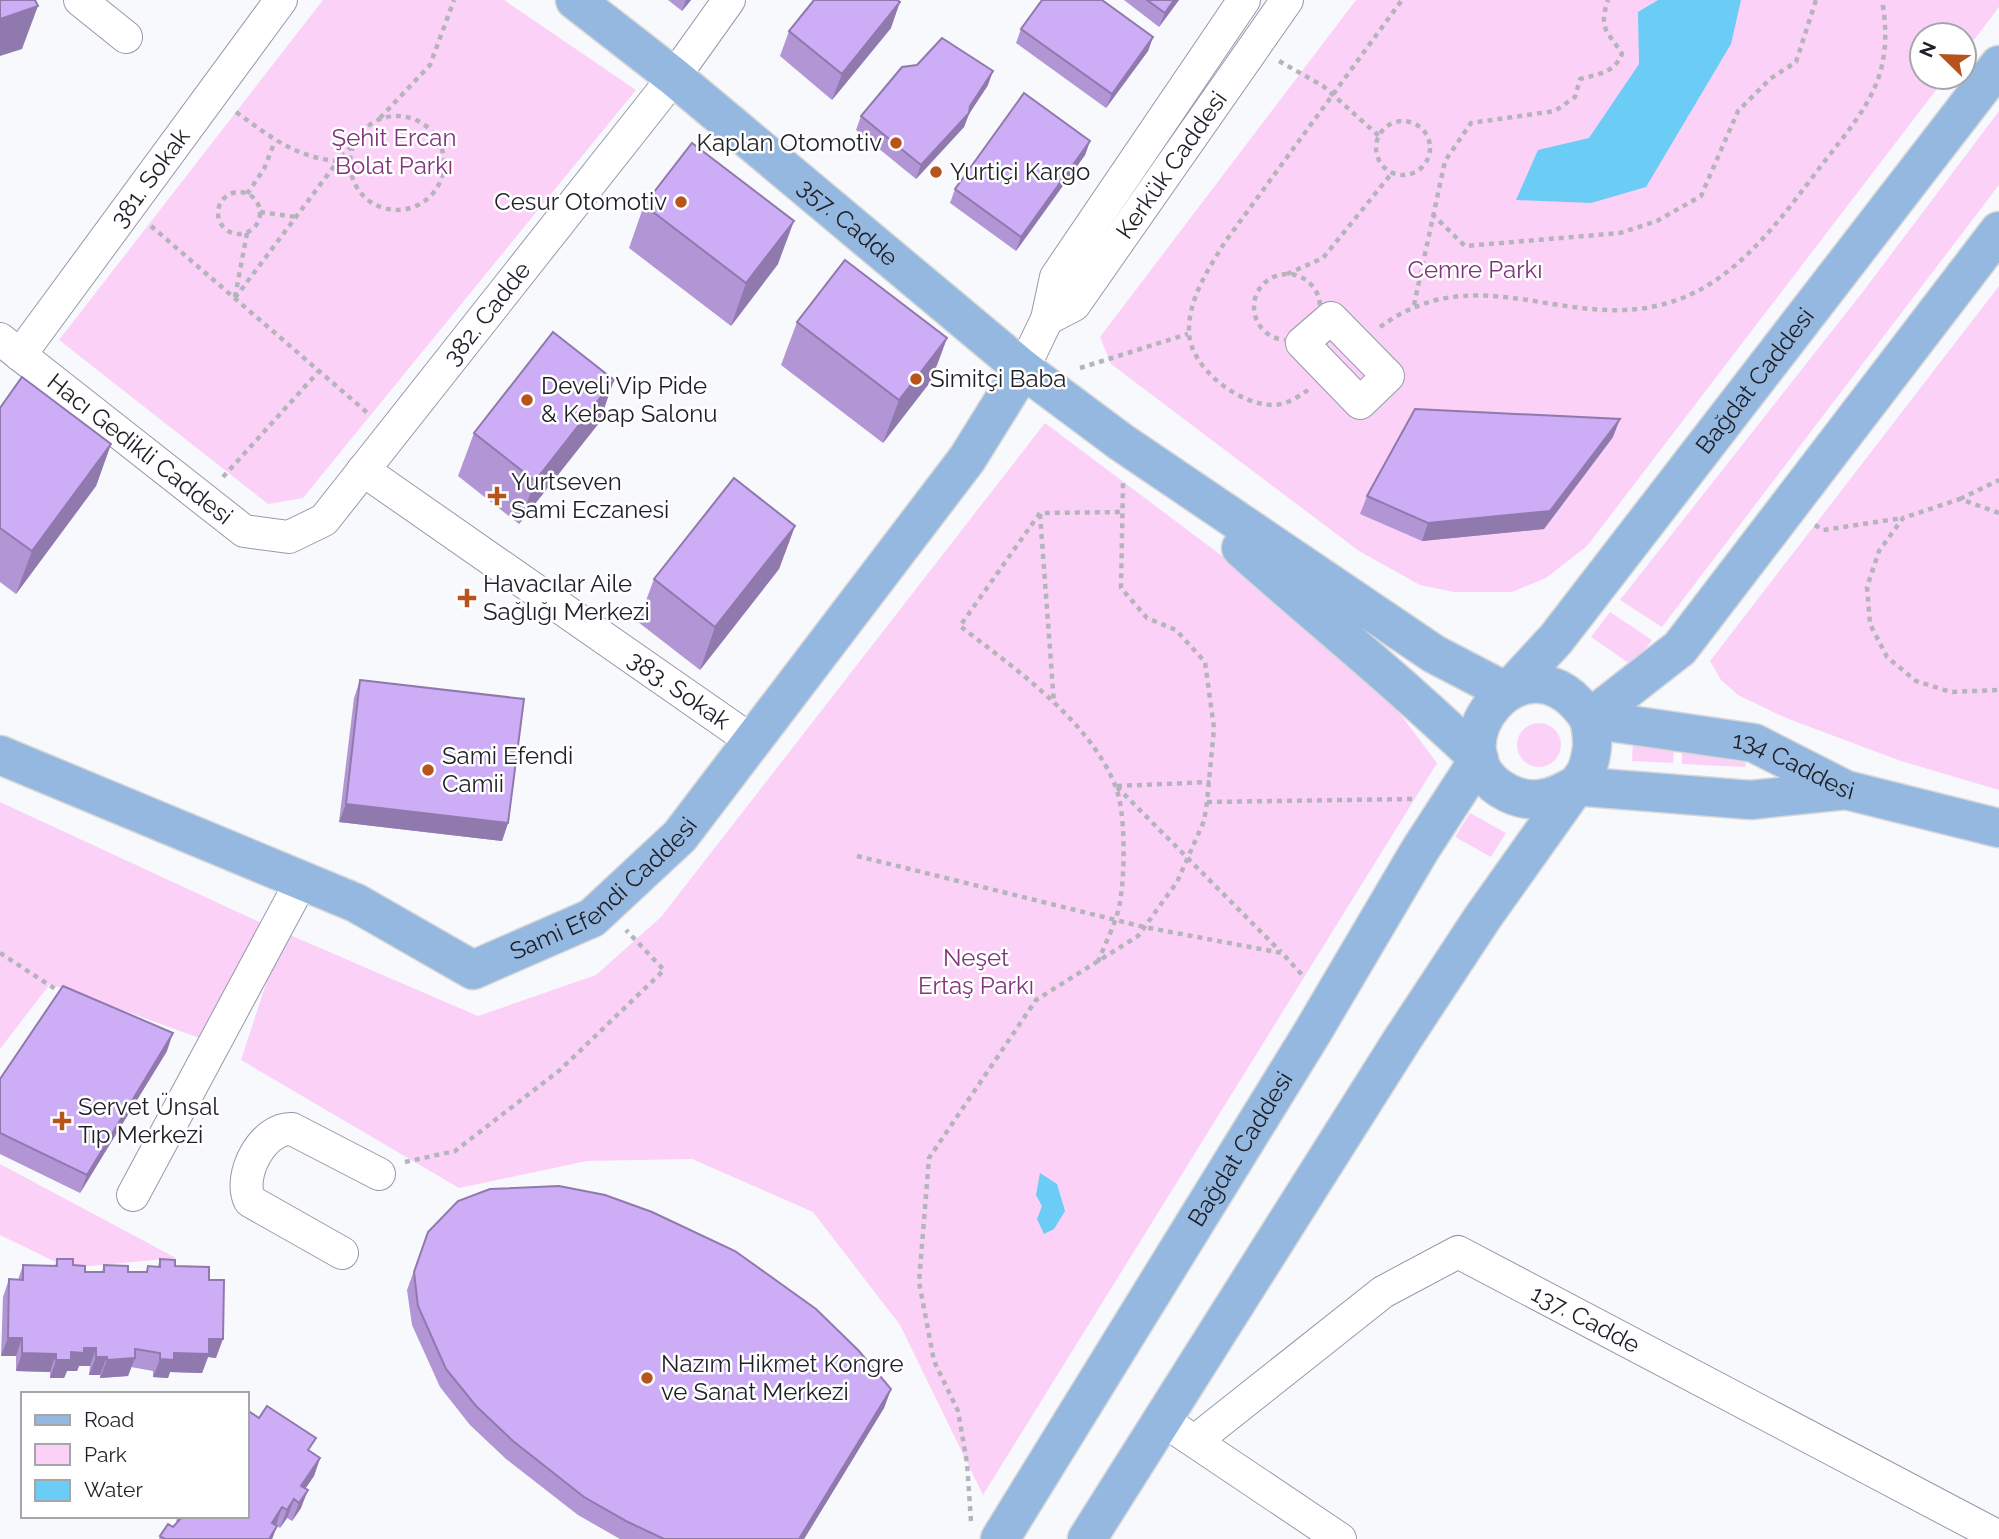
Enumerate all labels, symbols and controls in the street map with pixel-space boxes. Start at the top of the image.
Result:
north arrow [1908,21,1978,91]
text: N [1914,38,1940,60]
street label: Kerkük Caddesi [1110,85,1233,244]
street label: 381. Sokak [104,122,196,233]
park label: Şehit Ercan Bolat Parkı [332,123,456,180]
place label: Kaplan Otomotiv [697,128,882,157]
marker: Kaplan Otomotiv [888,135,904,151]
place label: Yurtiçi Kargo [950,157,1090,186]
marker: Yurtiçi Kargo [928,164,944,180]
street label: 357. Cadde [792,172,904,272]
place label: Cesur Otomotiv [494,187,667,216]
marker: Cesur Otomotiv [673,194,689,210]
park label: Cemre Parkı [1407,255,1543,284]
street label: 382. Cadde [437,256,537,371]
street label: Bağdat Caddesi [1689,302,1820,459]
place label: Simitçi Baba [930,364,1066,393]
street label: Hacı Gedikli Caddesi [42,367,239,530]
place label: Develi Vip Pide & Kebap Salonu [541,371,717,428]
marker: Simitçi Baba [908,371,924,387]
marker: Develi Vip Pide & Kebap Salonu [519,392,535,408]
place label: Yurtseven Sami Eczanesi [511,467,669,524]
marker: Yurtseven Sami Eczanesi [489,488,505,504]
place label: Havacılar Aile Sağlığı Merkezi [483,569,650,626]
marker: Havacılar Aile Sağlığı Merkezi [457,588,477,608]
street label: 383. Sokak [623,644,736,735]
street label: 134 Caddesi [1731,725,1857,806]
place label: Sami Efendi Camii [442,741,573,798]
marker: Sami Efendi Camii [420,762,436,778]
street label: Sami Efendi Caddesi [505,812,703,966]
park label: Neşet Ertaş Parkı [918,943,1034,1000]
street label: Bağdat Caddesi [1181,1066,1299,1232]
place label: Servet Ünsal Tıp Merkezi [78,1092,219,1149]
marker: Servet Ünsal Tıp Merkezi [52,1111,72,1131]
street label: 137. Cadde [1527,1278,1645,1359]
place label: Nazım Hikmet Kongre ve Sanat Merkezi [661,1349,903,1406]
marker: Nazım Hikmet Kongre ve Sanat Merkezi [639,1370,655,1386]
legend [21,1392,248,1518]
text: Road [84,1407,134,1432]
text: Park [84,1442,127,1467]
text: Water [84,1477,143,1502]

